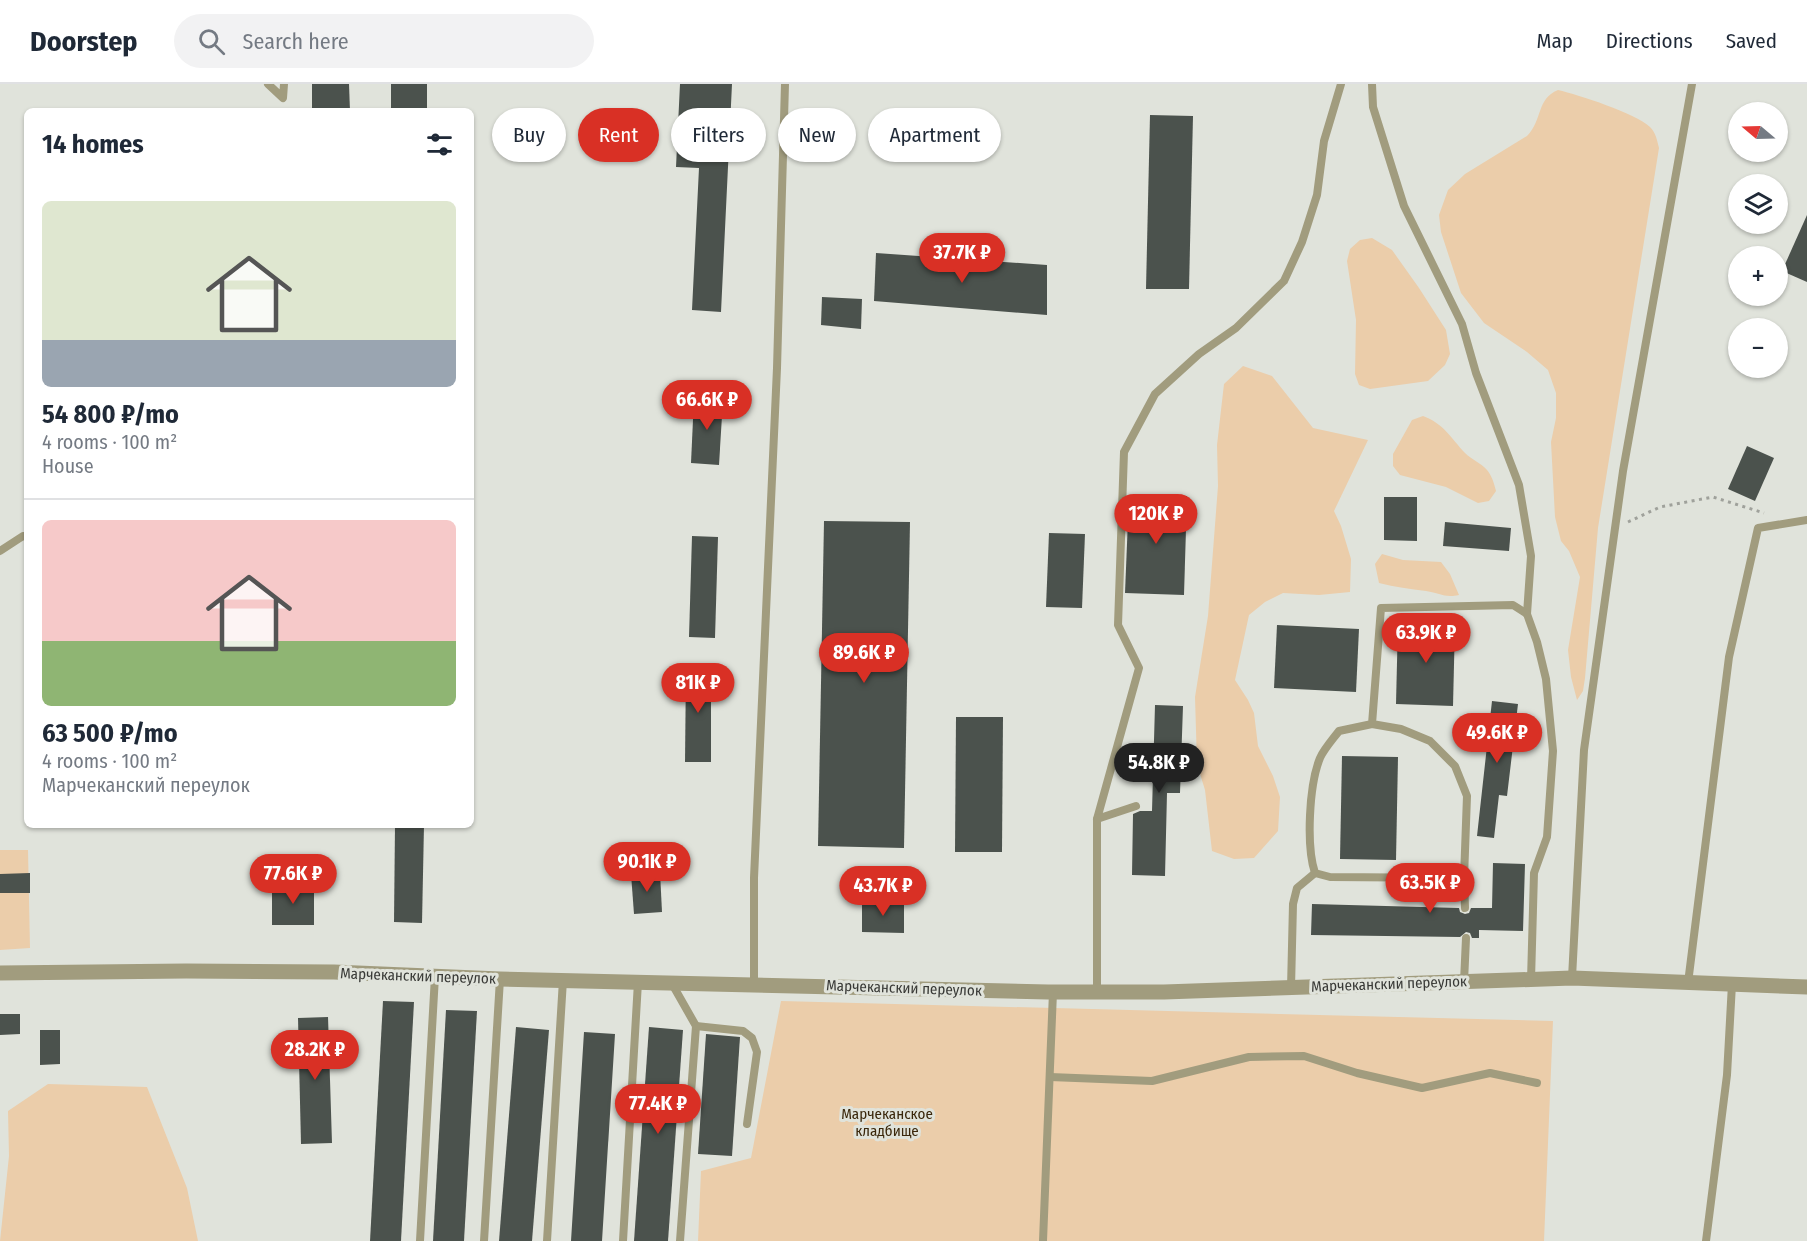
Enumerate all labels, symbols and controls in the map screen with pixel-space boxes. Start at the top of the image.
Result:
search box [174,14,594,68]
text: Doorstep [30,25,138,58]
icon: search [195,25,228,58]
text: Search here [243,28,349,55]
text: Map [1536,28,1573,54]
text: Directions [1606,28,1693,54]
text: Saved [1726,28,1777,54]
north arrow [1728,102,1788,162]
map controls [1728,102,1788,378]
chip: Buy [492,108,566,162]
chip: Rent [578,108,659,162]
chip: Filters [671,108,766,162]
chip: New [778,108,856,162]
chip: Apartment [868,108,1001,162]
icon: filters [423,128,456,161]
text: 14 homes [42,129,144,160]
button: layers [1728,174,1788,234]
pin: 37.7K ₽ [907,233,1017,284]
icon: home [195,240,303,348]
text: 37.7K ₽ [933,240,991,264]
button: + [1728,246,1788,306]
button: − [1728,318,1788,378]
pin: 66.6K ₽ [652,380,762,431]
text: 66.6K ₽ [676,387,738,411]
text: 54 800 ₽/mo [42,399,179,430]
text: 4 rooms · 100 m² [42,430,177,454]
text: House [42,454,94,478]
pin: 120K ₽ [1107,494,1205,545]
text: 120K ₽ [1128,501,1184,525]
icon: home [195,559,303,667]
pin: 63.9K ₽ [1371,613,1481,664]
text: 63.9K ₽ [1396,620,1456,644]
pin: 89.6K ₽ [809,633,919,684]
text: 89.6K ₽ [833,640,895,664]
pin: 81K ₽ [656,663,740,714]
text: 81K ₽ [675,670,721,694]
pin: 49.6K ₽ [1442,713,1552,764]
text: 63 500 ₽/mo [42,718,178,749]
text: 49.6K ₽ [1466,720,1528,744]
pin: 54.8K ₽ [1104,743,1214,794]
text: 4 rooms · 100 m² [42,749,177,773]
text: 54.8K ₽ [1128,750,1190,774]
text: Марчеканский переулок [42,773,250,797]
pin: 90.1K ₽ [592,842,702,893]
text: 90.1K ₽ [618,849,676,873]
pin: 77.6K ₽ [238,854,348,905]
text: 77.6K ₽ [264,861,322,885]
pin: 63.5K ₽ [1375,863,1485,914]
pin: 43.7K ₽ [828,866,938,917]
text: 63.5K ₽ [1400,870,1460,894]
text: 43.7K ₽ [853,873,913,897]
street label: Марчеканский переулок [340,964,496,988]
street label: Марчеканский переулок [1311,972,1467,996]
street label: Марчеканский переулок [826,976,982,1000]
pin: 28.2K ₽ [260,1030,370,1081]
text: 28.2K ₽ [285,1037,345,1061]
pin: 77.4K ₽ [603,1084,713,1135]
text: 77.4K ₽ [629,1091,687,1115]
park label: Марчеканское кладбище [841,1105,933,1140]

